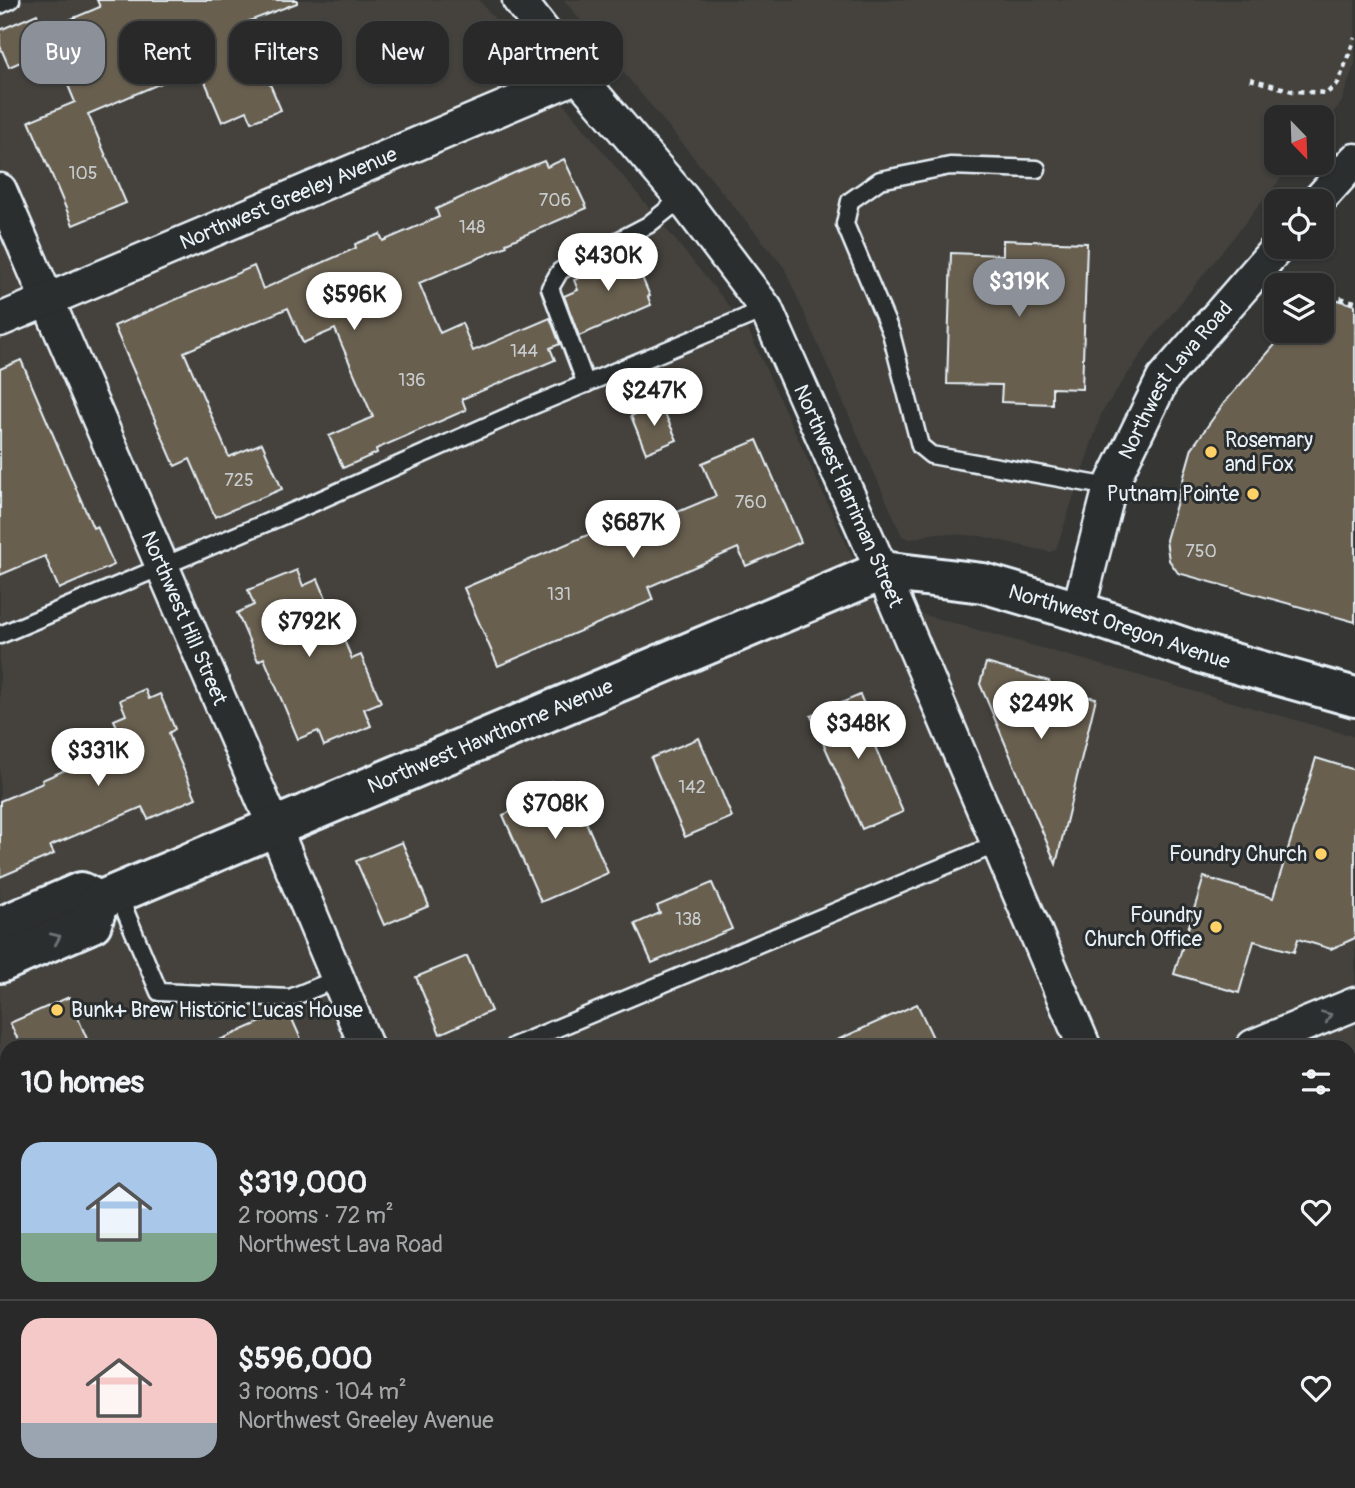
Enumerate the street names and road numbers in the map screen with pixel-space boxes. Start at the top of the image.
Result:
street label: Northwest Greeley Avenue [176,141,402,257]
street label: Northwest Lava Road [1113,296,1239,464]
street label: Northwest Harriman Street [787,380,909,612]
street label: Northwest Hill Street [135,527,233,710]
street label: Northwest Oregon Avenue [1005,578,1234,676]
street label: Northwest Hawthorne Avenue [364,673,618,800]

